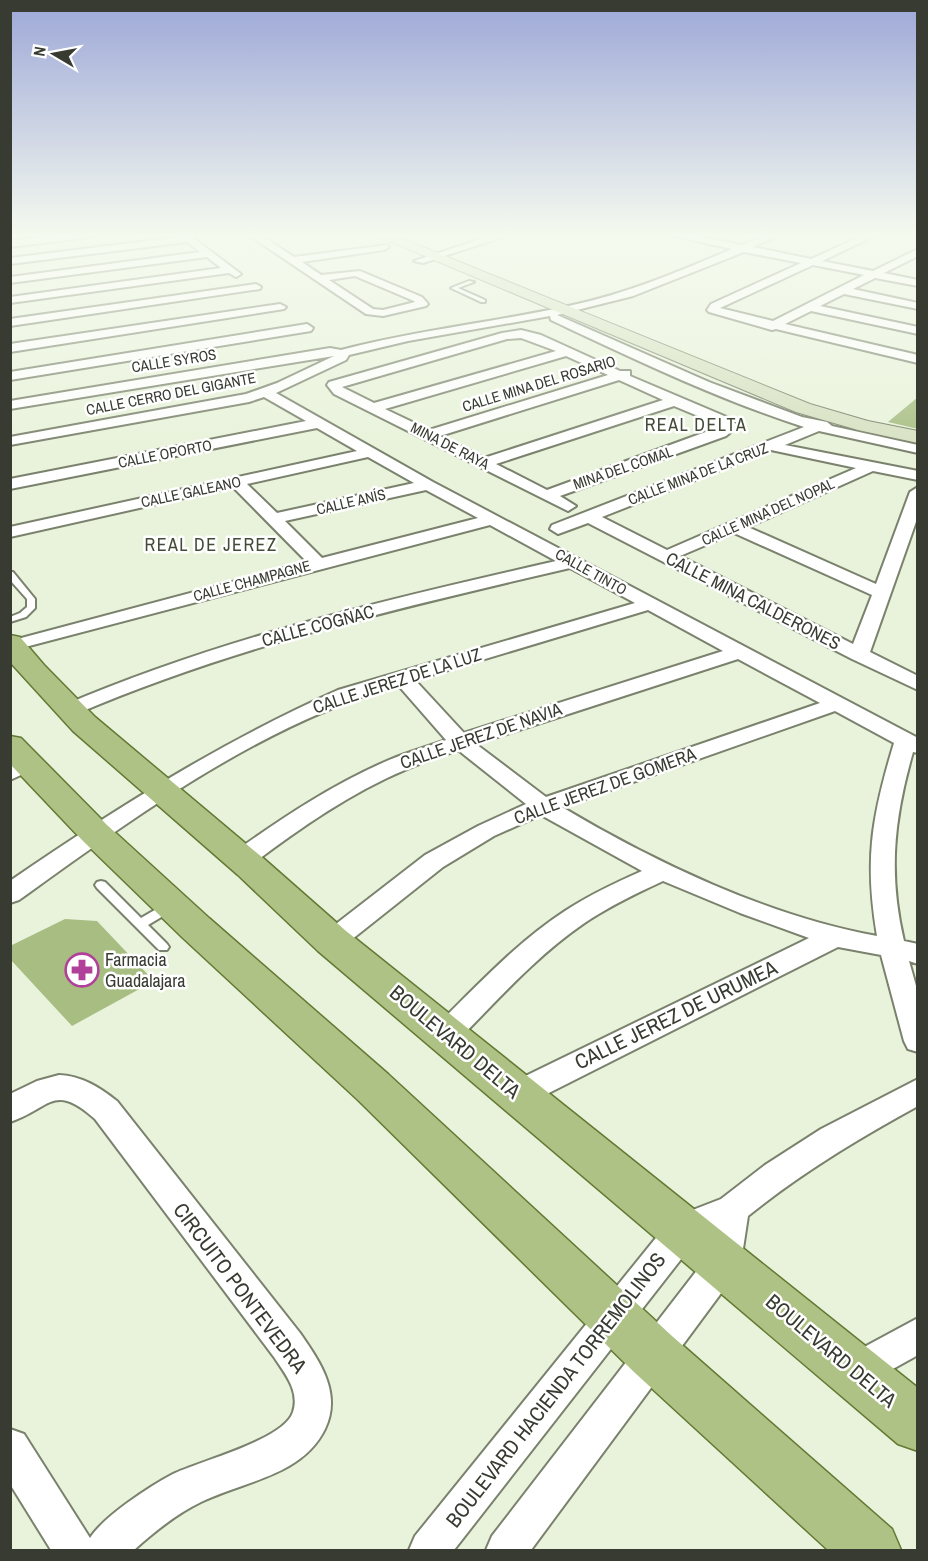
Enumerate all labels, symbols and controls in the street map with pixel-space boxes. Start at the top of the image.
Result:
north arrow [24,24,84,84]
text: N [28,45,51,58]
street label: CALLE SYROS [130,343,218,378]
street label: CALLE MINA DEL ROSARIO [460,350,618,417]
street label: CALLE CERRO DEL GIGANTE [84,367,258,420]
district label: REAL DELTA [645,412,747,437]
street label: MINA DE RAYA [407,417,494,475]
street label: CALLE OPORTO [116,434,214,473]
street label: CALLE MINA DE LA CRUZ [625,437,771,510]
street label: MINA DEL COMAL [570,441,676,494]
street label: CALLE GALEANO [139,471,243,512]
street label: CALLE MINA DEL NOPAL [698,473,838,550]
street label: CALLE ANÍS [314,483,388,520]
district label: REAL DE JEREZ [145,532,277,557]
street label: CALLE TINTO [552,543,631,600]
street label: CALLE MINA CALDERONES [662,546,845,656]
street label: CALLE CHAMPAGNE [191,555,313,606]
street label: CALLE COGÑAC [259,598,377,653]
street label: CALLE JEREZ DE LA LUZ [309,642,484,720]
street label: CALLE JEREZ DE NAVIA [397,696,565,775]
street label: CALLE JEREZ DE GOMERA [510,741,699,830]
place label: Farmacia Guadalajara [105,947,185,993]
pharmacy icon: Farmacia Guadalajara [64,952,100,988]
street label: CALLE JEREZ DE URUMEA [570,953,782,1076]
street label: BOULEVARD DELTA [384,978,527,1105]
street label: CIRCUITO PONTEVEDRA [167,1197,314,1379]
street label: BOULEVARD HACIENDA TORREMOLINOS [439,1246,672,1533]
street label: BOULEVARD DELTA [760,1287,903,1414]

